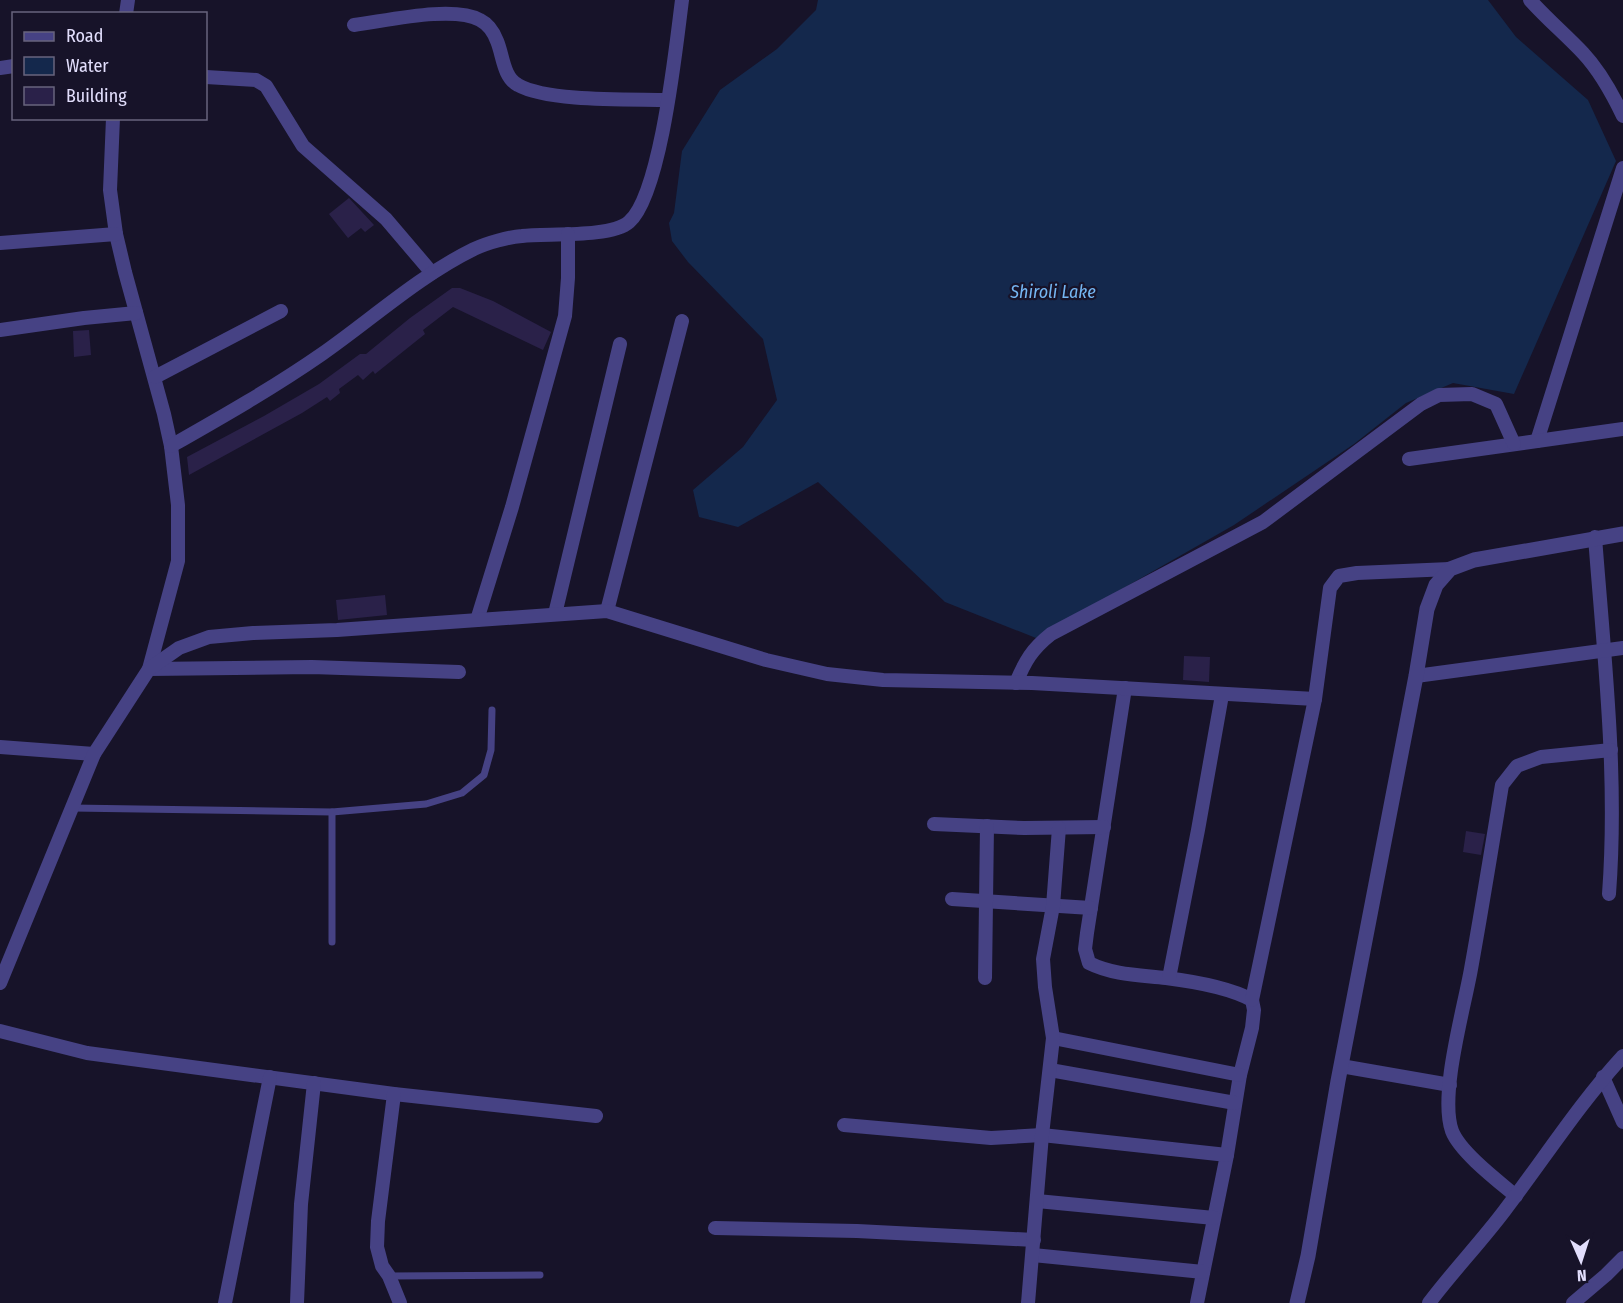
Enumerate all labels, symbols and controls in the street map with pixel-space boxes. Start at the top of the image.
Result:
legend [12,12,207,120]
text: Road [66,25,103,47]
text: Water [66,55,109,77]
text: Building [66,85,127,107]
water label: Shiroli Lake [1009,281,1096,303]
north arrow [1551,1231,1611,1291]
text: N [1576,1266,1587,1285]

